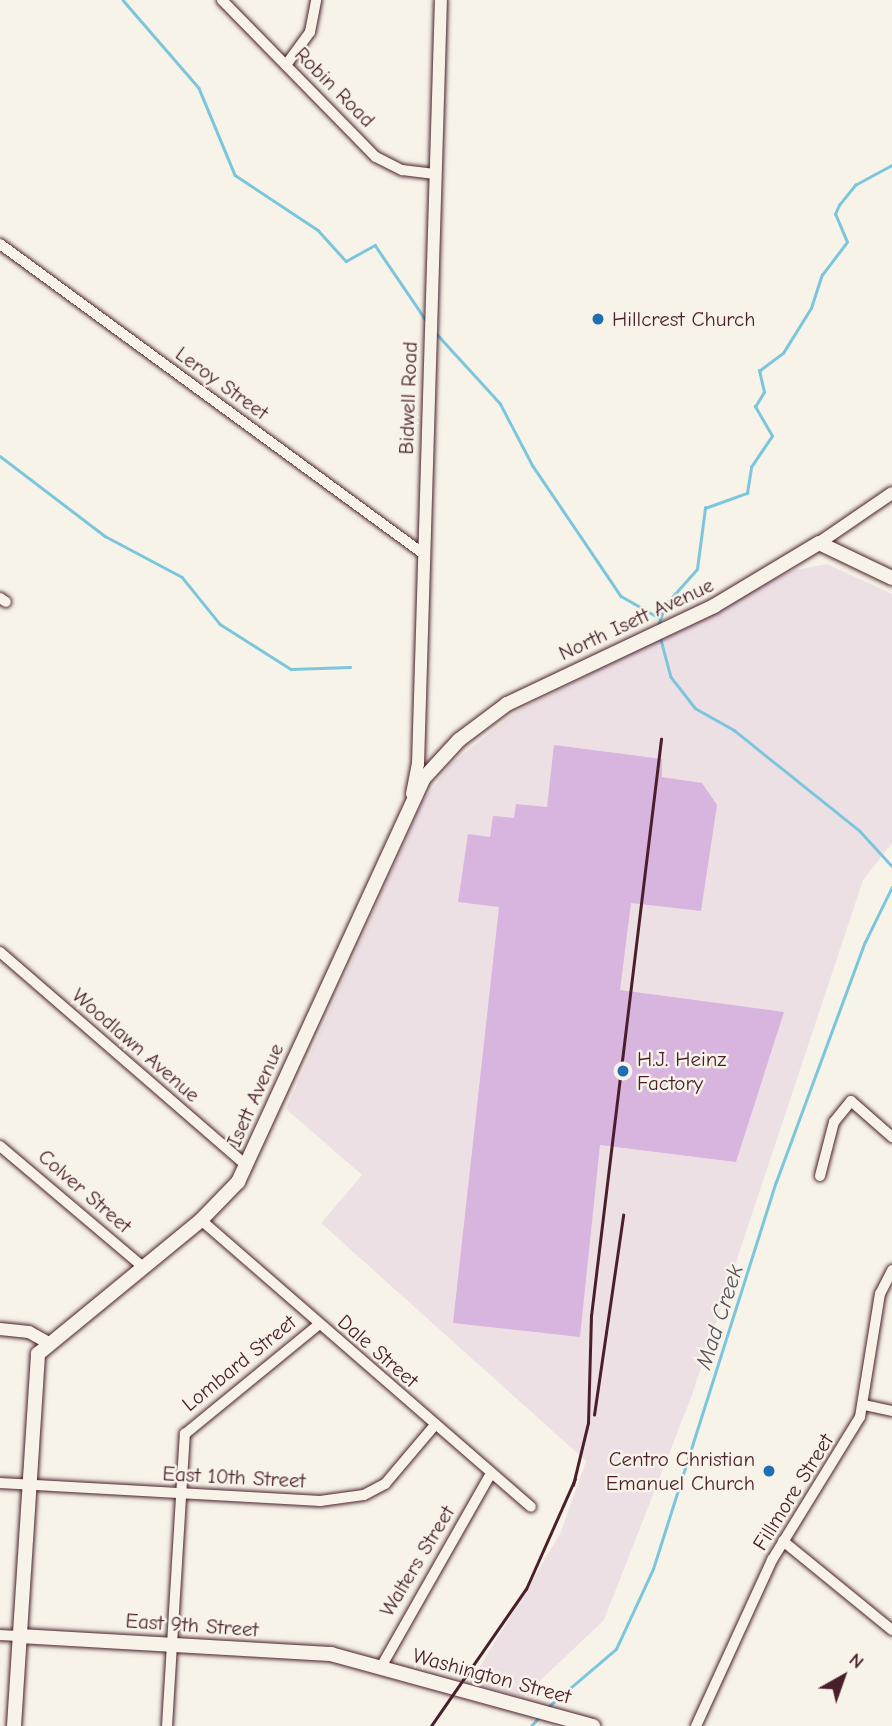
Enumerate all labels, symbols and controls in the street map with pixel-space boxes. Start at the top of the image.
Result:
street label: Robin Road [290,42,380,132]
place label: Hillcrest Church [612,306,755,332]
marker: Hillcrest Church [590,311,606,327]
street label: Leroy Street [171,341,273,425]
street label: Bidwell Road [393,341,423,455]
street label: North Isett Avenue [555,572,717,666]
street label: Woodlawn Avenue [67,983,205,1107]
street label: Isett Avenue [221,1039,289,1151]
place label: H.J. Heinz Factory [637,1046,726,1096]
marker: H.J. Heinz Factory [615,1063,631,1079]
street label: Colver Street [33,1144,137,1238]
water label: Mad Creek [690,1261,750,1373]
street label: Lombard Street [177,1309,301,1417]
street label: Dale Street [332,1309,424,1393]
street label: Fillmore Street [747,1429,839,1555]
place label: Centro Christian Emanuel Church [606,1446,755,1496]
street label: East 10th Street [162,1461,306,1493]
marker: Centro Christian Emanuel Church [761,1463,777,1479]
street label: Walters Street [374,1501,460,1621]
street label: East 9th Street [125,1608,259,1642]
north arrow [808,1642,878,1712]
street label: Washington Street [410,1643,574,1709]
text: N [845,1648,868,1673]

